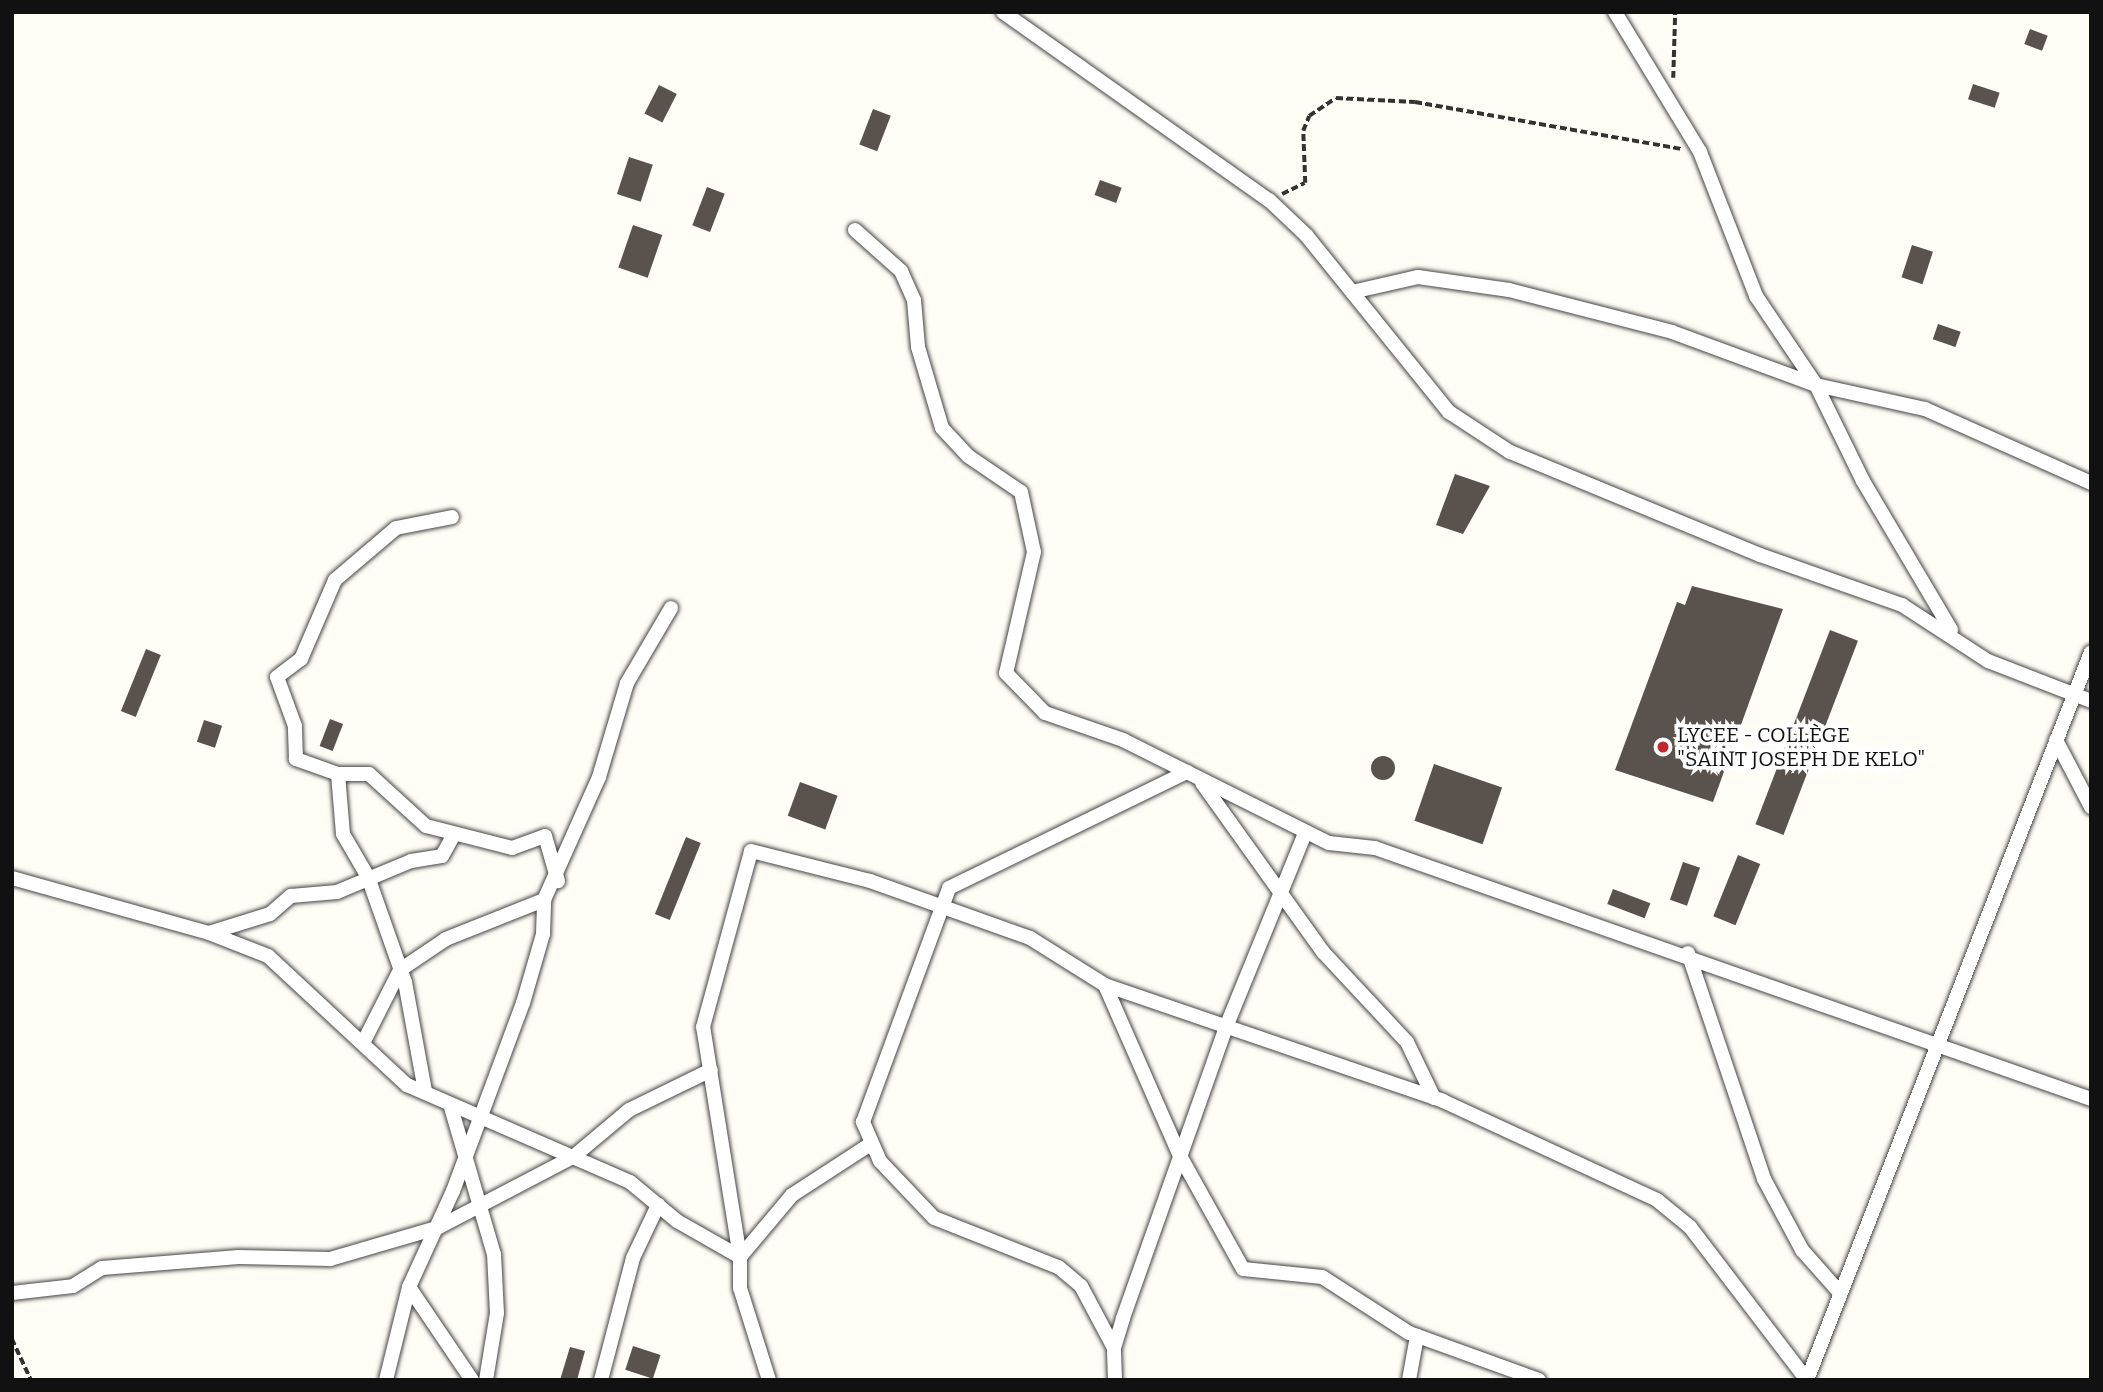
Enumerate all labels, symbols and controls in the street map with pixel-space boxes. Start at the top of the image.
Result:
place label: LYCEE - COLLÈGE "SAINT JOSEPH DE KELO" [1677,722,1925,772]
marker: LYCEE - COLLÈGE "SAINT JOSEPH DE KELO" [1655,739,1671,755]

